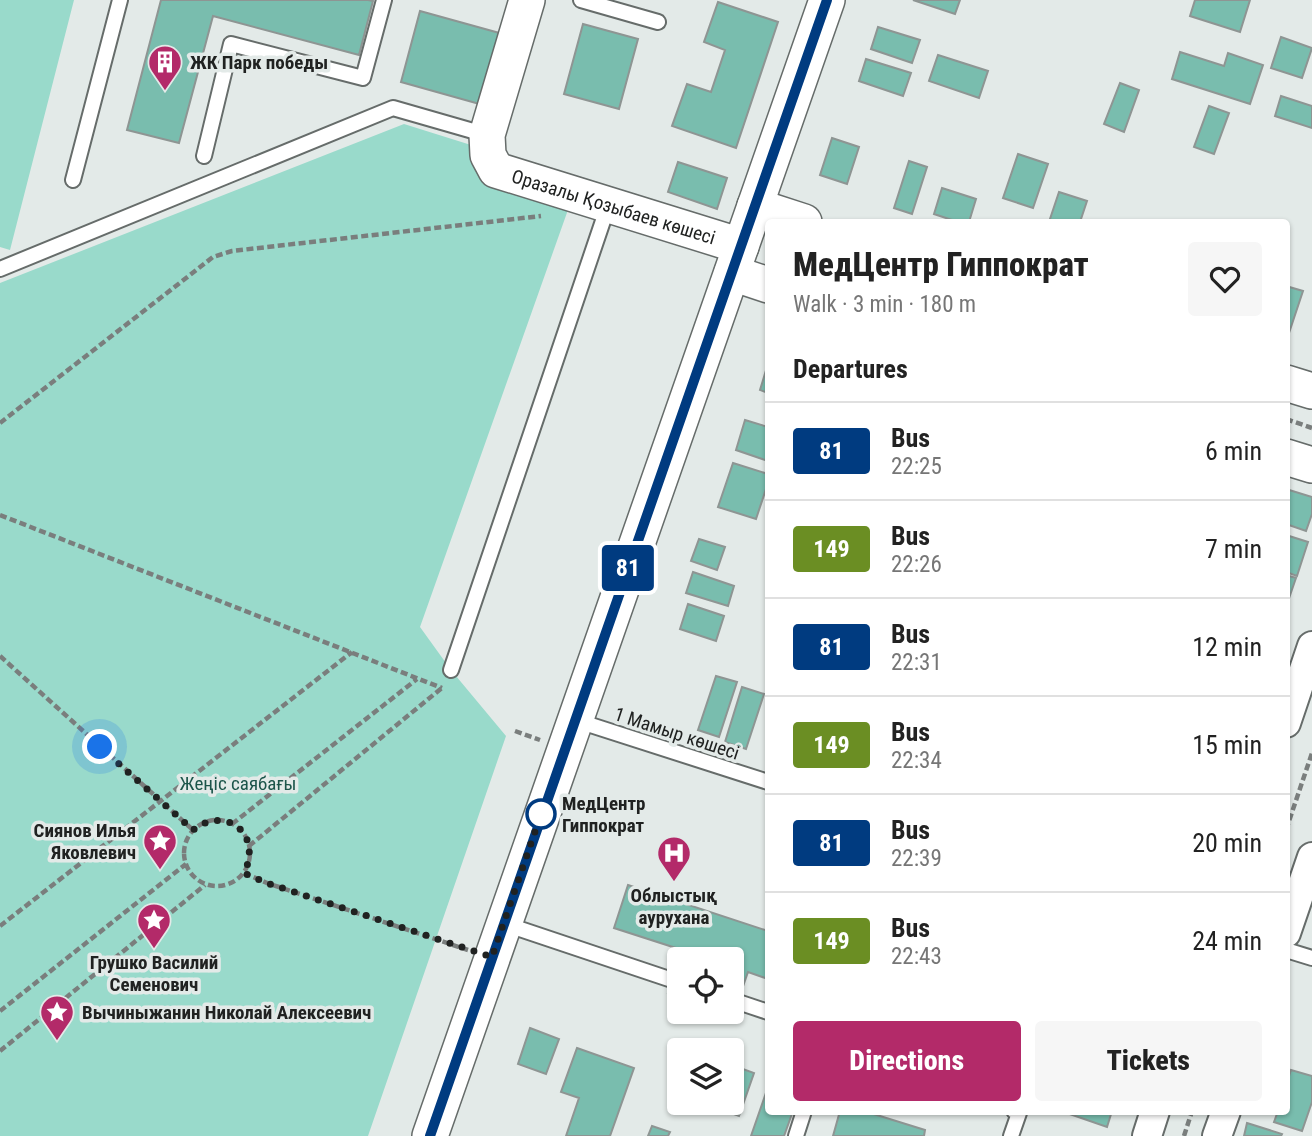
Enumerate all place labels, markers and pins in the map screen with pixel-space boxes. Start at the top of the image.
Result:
building icon: ЖК Парк победы [146,43,184,92]
place label: ЖК Парк победы [190,51,328,74]
place label: МедЦентр Гиппократ [562,792,646,837]
marker: МедЦентр Гиппократ [526,799,556,829]
place label: Сиянов Илья Яковлевич [34,819,136,864]
place icon: Сиянов Илья Яковлевич [141,822,179,871]
hospital icon: Облыстық аурухана [655,834,693,883]
place label: Облыстық аурухана [631,884,717,929]
place icon: Грушко Василий Семенович [135,901,173,950]
place label: Грушко Василий Семенович [90,951,218,996]
place icon: Вычиныжанин Николай Алексеевич [38,993,76,1042]
place label: Вычиныжанин Николай Алексеевич [82,1001,371,1024]

